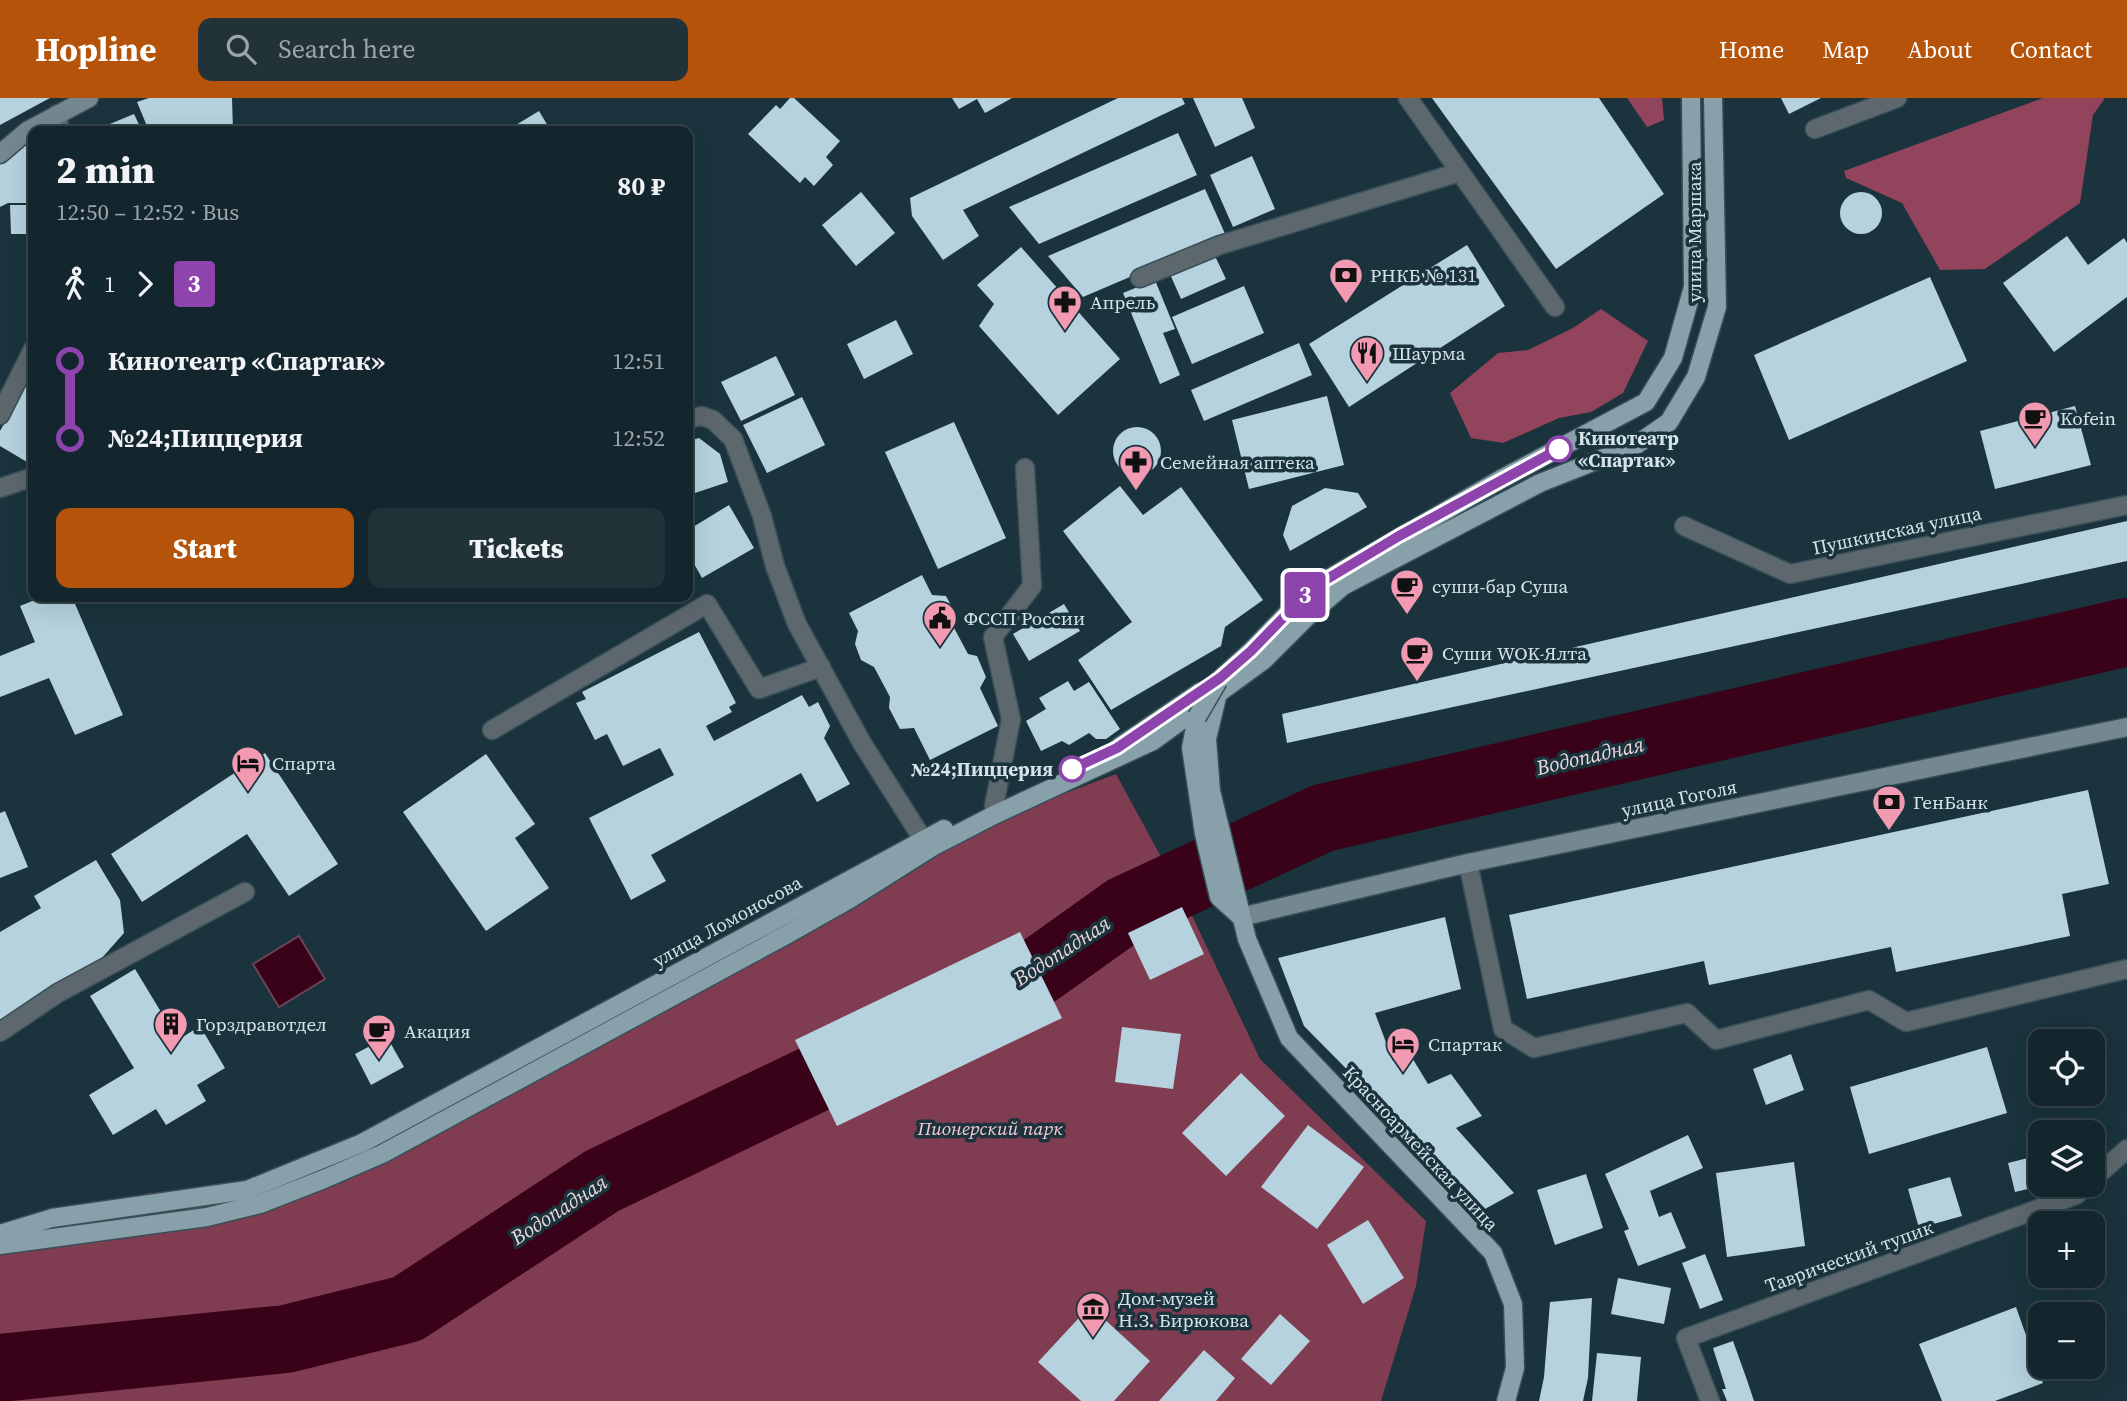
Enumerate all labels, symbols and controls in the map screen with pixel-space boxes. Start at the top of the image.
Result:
search box [198,18,688,81]
text: Hopline [35,27,156,72]
icon: search [222,30,260,68]
text: Search here [278,31,415,67]
text: Home [1719,33,1784,66]
text: Map [1822,33,1869,66]
text: About [1907,33,1972,66]
text: Contact [2010,33,2092,66]
text: 2 min [56,144,155,196]
street label: улица Маршака [1681,161,1707,302]
text: 80 ₽ [617,168,665,204]
text: 12:50 – 12:52 · Bus [56,196,239,228]
bank icon: РНКБ № 131 [1327,256,1365,305]
place label: РНКБ № 131 [1370,262,1477,288]
icon: walk [56,265,94,303]
icon: forward [126,265,164,303]
text: 3 [188,267,201,300]
text: 1 [104,268,116,300]
pharmacy icon: Апрель [1046,283,1084,332]
place label: Апрель [1090,289,1156,315]
restaurant icon: Шаурма [1348,334,1386,383]
place label: Шаурма [1392,340,1466,366]
text: Кинотеатр «Спартак» [108,343,385,379]
text: 12:51 [612,345,665,377]
cafe icon: Kofein [2016,399,2054,448]
place label: Kofein [2060,405,2116,431]
text: №24;Пиццерия [108,420,303,456]
text: 12:52 [612,422,665,454]
place label: Кинотеатр «Спартак» [1578,425,1679,473]
marker: Кинотеатр «Спартак» [1546,436,1572,462]
pharmacy icon: Семейная аптека [1117,443,1155,492]
place label: Семейная аптека [1160,449,1315,475]
street label: Пушкинская улица [1810,499,1984,561]
button: Start [56,508,354,588]
button: Tickets [368,508,665,588]
cafe icon: суши-бар Суша [1388,567,1426,616]
line badge: 3 [1282,572,1328,618]
place label: суши-бар Суша [1432,573,1569,599]
text: 3 [1298,578,1312,611]
public building icon: ФССП России [921,599,959,648]
place label: ФССП России [964,605,1085,631]
cafe icon: Суши WOK Ялта [1398,634,1436,683]
place label: Суши WOK Ялта [1442,640,1587,666]
water label: Водопадная [1532,729,1647,782]
hotel icon: Спарта [229,744,267,793]
place label: Спарта [272,750,336,776]
place label: №24;Пиццерия [911,756,1053,782]
marker: №24;Пиццерия [1059,756,1085,782]
street label: улица Гоголя [1619,773,1739,823]
bank icon: ГенБанк [1870,783,1908,832]
place label: ГенБанк [1913,789,1988,815]
street label: улица Ломоносова [648,869,807,973]
water label: Водопадная [1007,908,1116,993]
building icon: Горздравотдел [152,1005,190,1054]
place label: Горздравотдел [196,1011,327,1037]
cafe icon: Акация [360,1012,398,1061]
place label: Акация [404,1018,471,1044]
hotel icon: Спартак [1384,1025,1422,1074]
map controls [2028,1029,2105,1379]
button: locate [2028,1029,2105,1106]
place label: Спартак [1428,1031,1503,1057]
street label: Красноармейская улица [1337,1060,1505,1237]
park label: Пионерский парк [916,1115,1063,1141]
button: layers [2028,1120,2105,1197]
water label: Водопадная [504,1167,613,1252]
button: + [2028,1211,2105,1288]
street label: Таврический тупик [1761,1213,1937,1298]
place label: Дом-музей Н.З. Бирюкова [1118,1285,1249,1333]
museum icon: Дом-музей Н.З. Бирюкова [1074,1290,1112,1339]
button: − [2028,1302,2105,1379]

